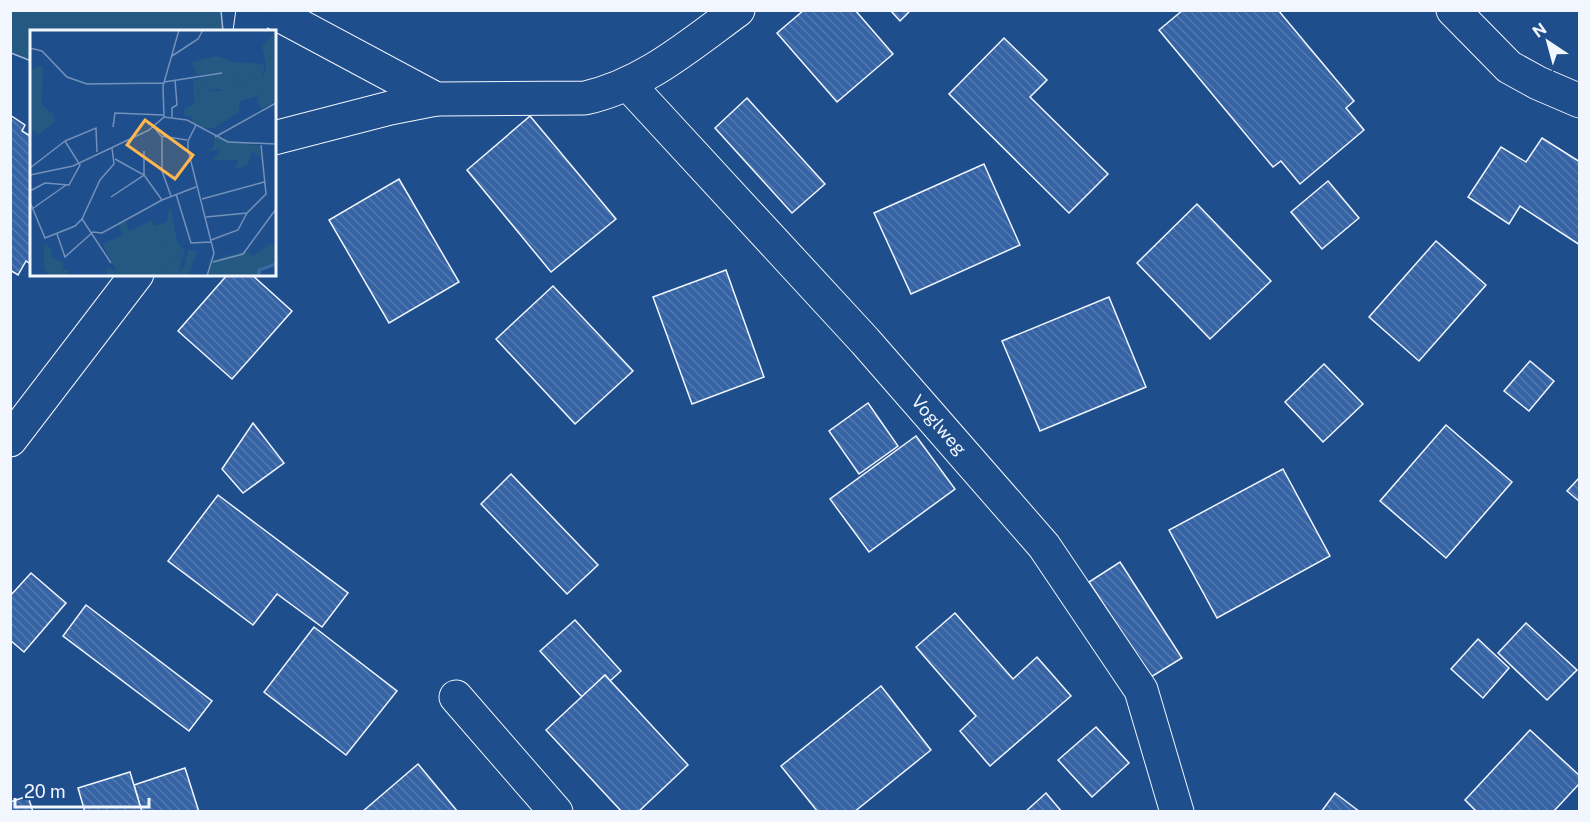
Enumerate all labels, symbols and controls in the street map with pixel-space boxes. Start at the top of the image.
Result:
north arrow [1518,12,1578,72]
text: N [1529,19,1550,42]
inset map [30,30,276,276]
street label: Voglweg [907,391,971,459]
scale bar [15,771,148,809]
text: 20 m [24,781,66,802]

